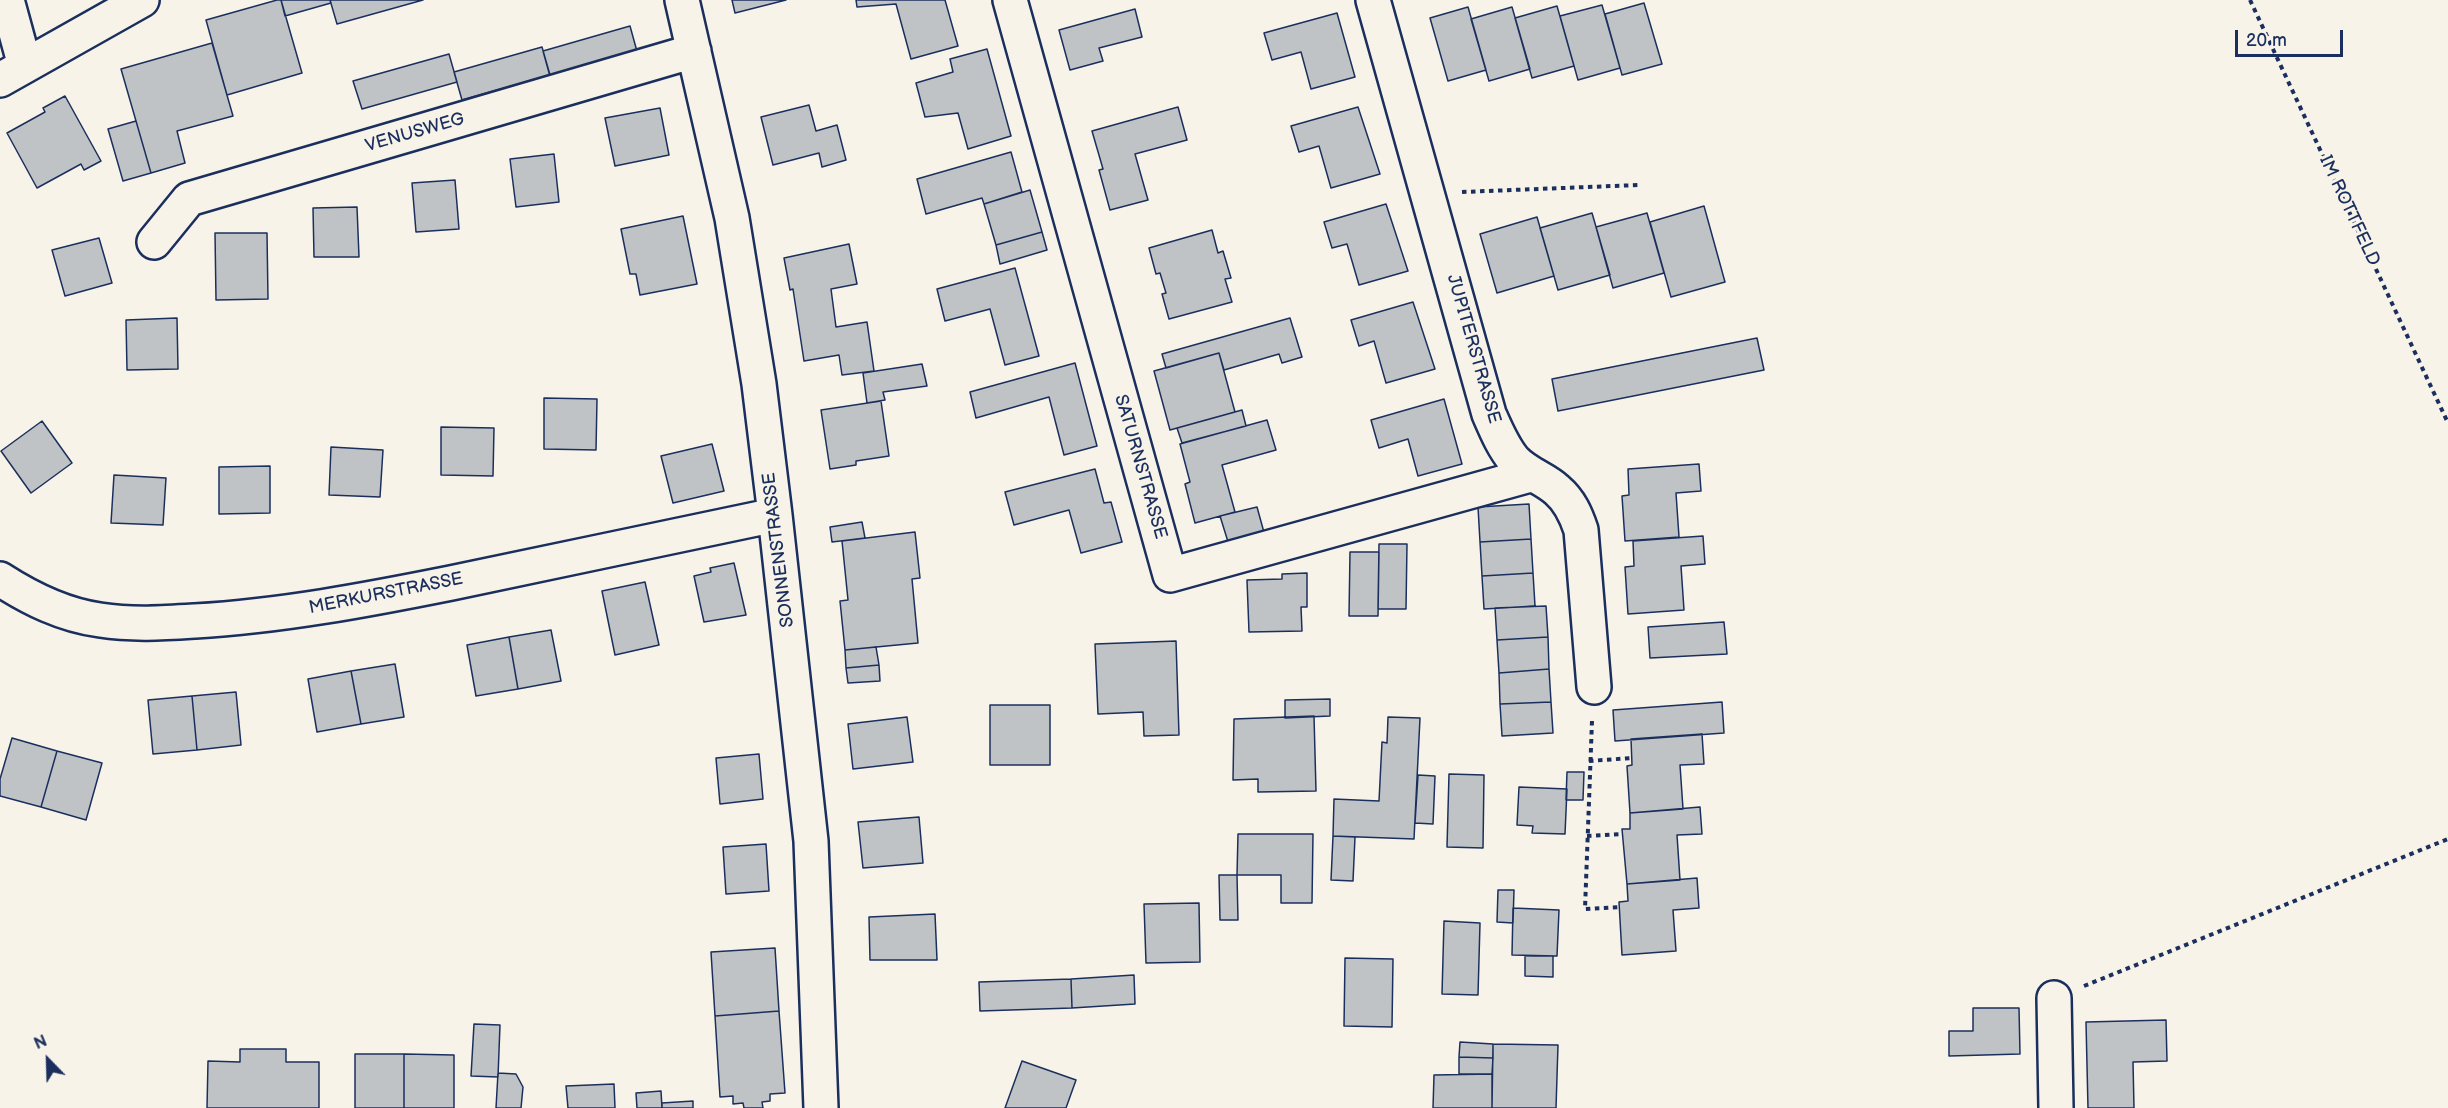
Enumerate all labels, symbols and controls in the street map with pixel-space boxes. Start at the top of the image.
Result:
scale bar [2238,18,2346,56]
text: 20 m [2246,30,2287,51]
street label: VENUSWEG [363,109,467,157]
street label: IM ROTTFELD [2314,152,2384,270]
street label: JUPITERSTRASSE [1441,272,1505,426]
street label: SATURNSTRASSE [1109,392,1171,542]
street label: SONNENSTRASSE [759,471,799,629]
street label: MERKURSTRASSE [307,568,465,620]
north arrow [18,1030,78,1090]
text: N [32,1032,50,1054]

